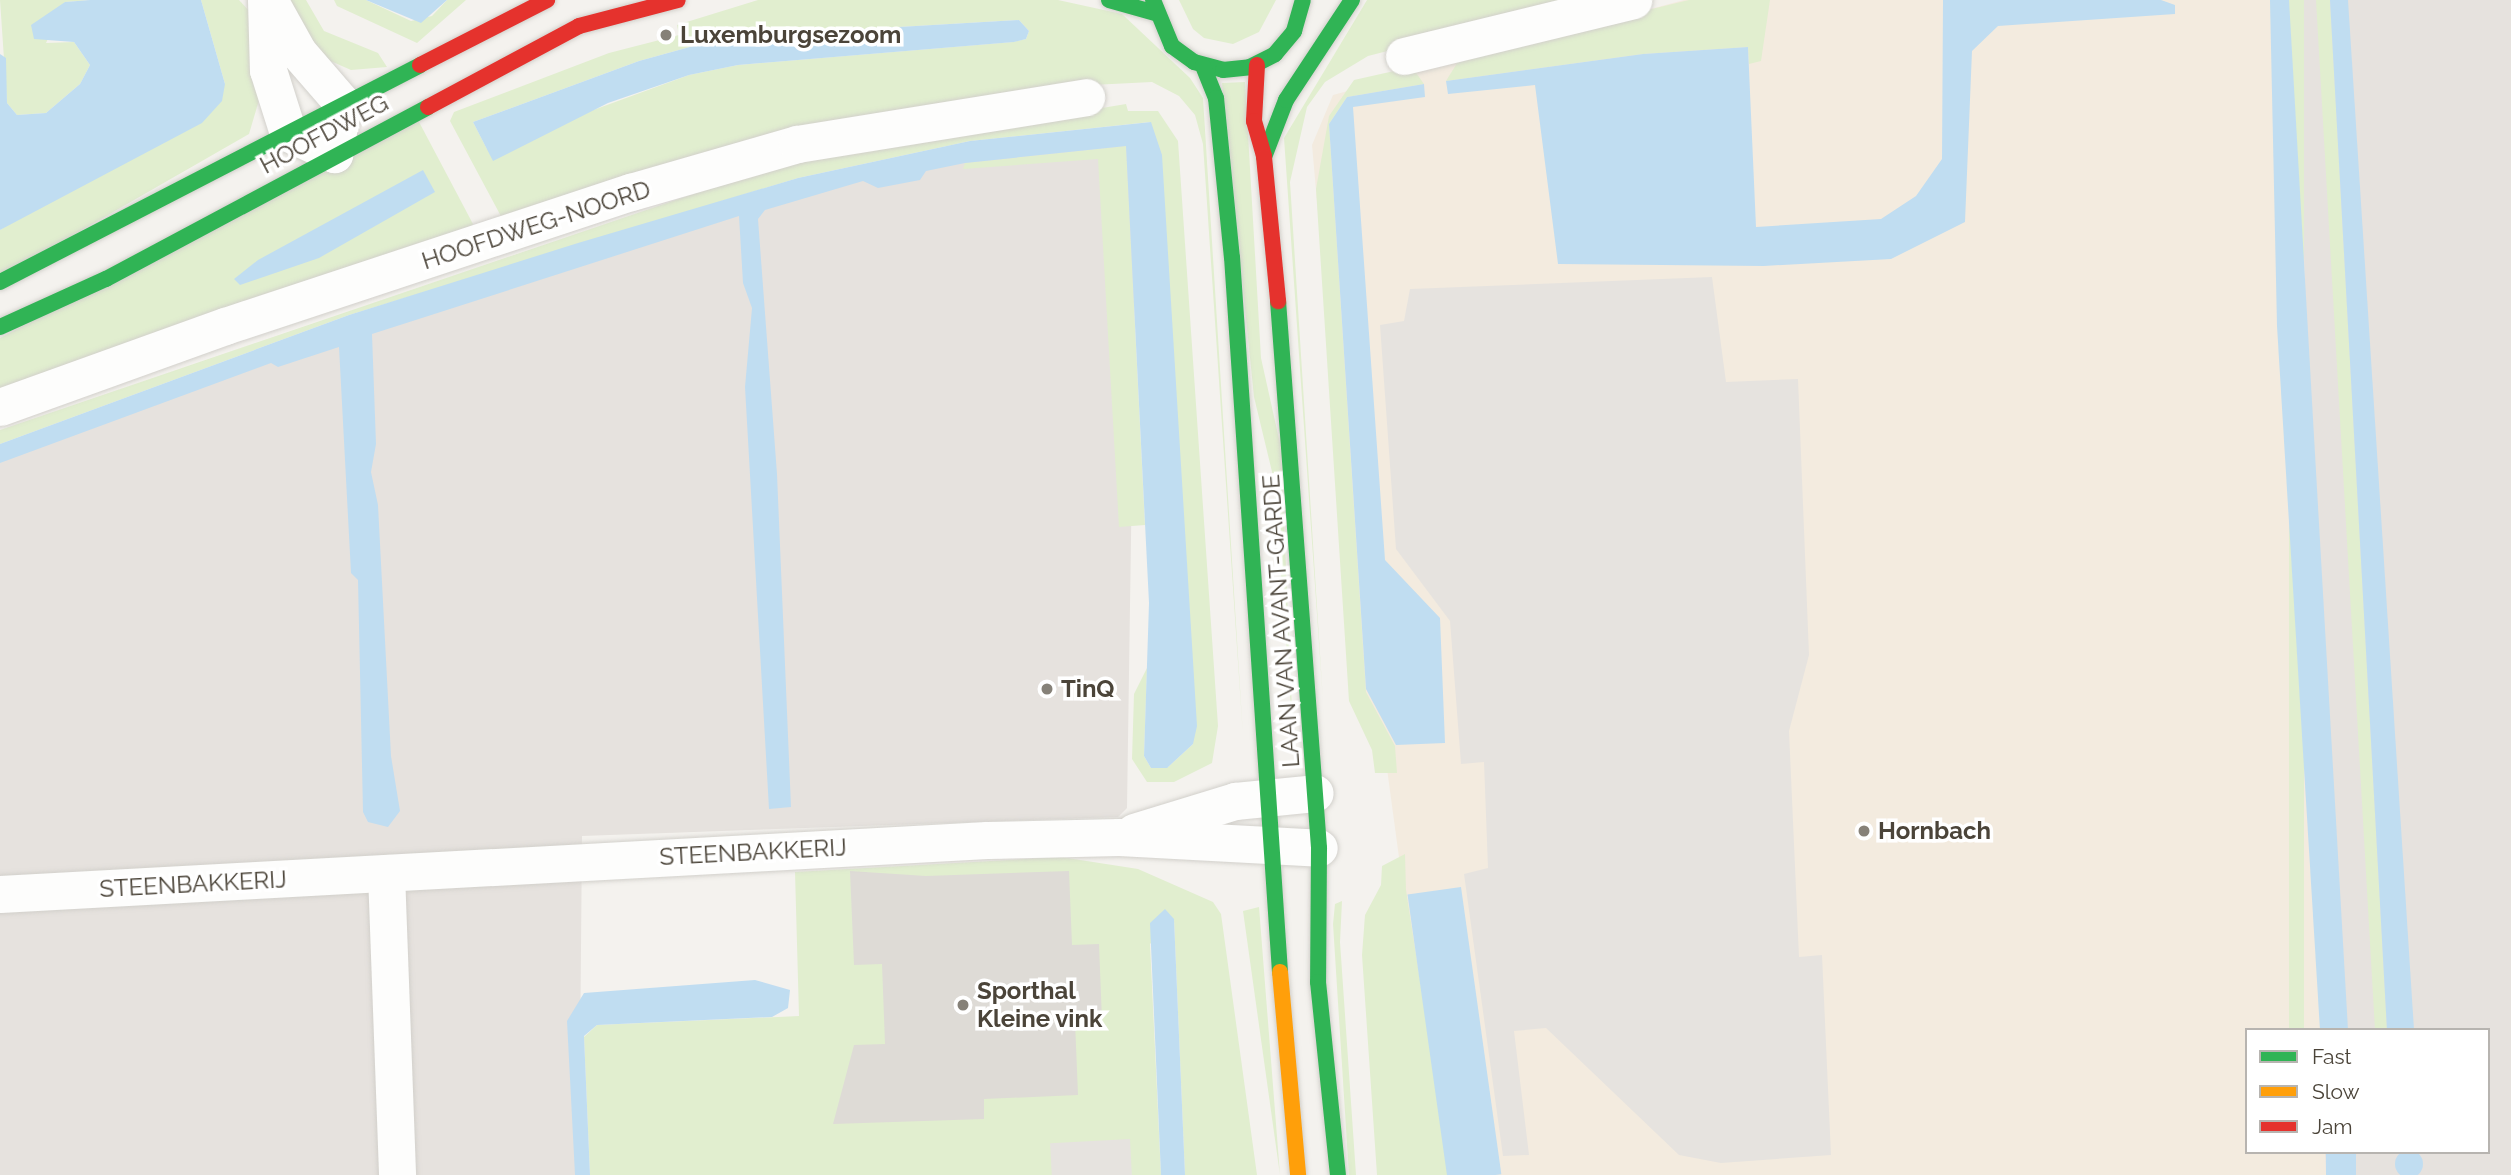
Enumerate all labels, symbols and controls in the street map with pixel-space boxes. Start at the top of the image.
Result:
place label: Luxemburgsezoom [680,21,901,49]
marker: Luxemburgsezoom [658,27,674,43]
street label: HOOFDWEG [255,88,393,180]
street label: HOOFDWEG-NOORD [418,174,654,276]
street label: LAAN VAN AVANT-GARDE [1256,473,1306,769]
place label: TinQ [1061,675,1114,703]
marker: TinQ [1039,681,1055,697]
place label: Hornbach [1878,817,1991,845]
marker: Hornbach [1856,823,1872,839]
street label: STEENBAKKERIJ [659,833,847,871]
street label: STEENBAKKERIJ [99,865,287,903]
place label: Sporthal Kleine vink [977,977,1103,1033]
marker: Sporthal Kleine vink [955,997,971,1013]
legend [2245,1028,2490,1154]
text: Fast [2312,1044,2352,1069]
text: Slow [2312,1079,2360,1104]
text: Jam [2312,1114,2353,1139]

